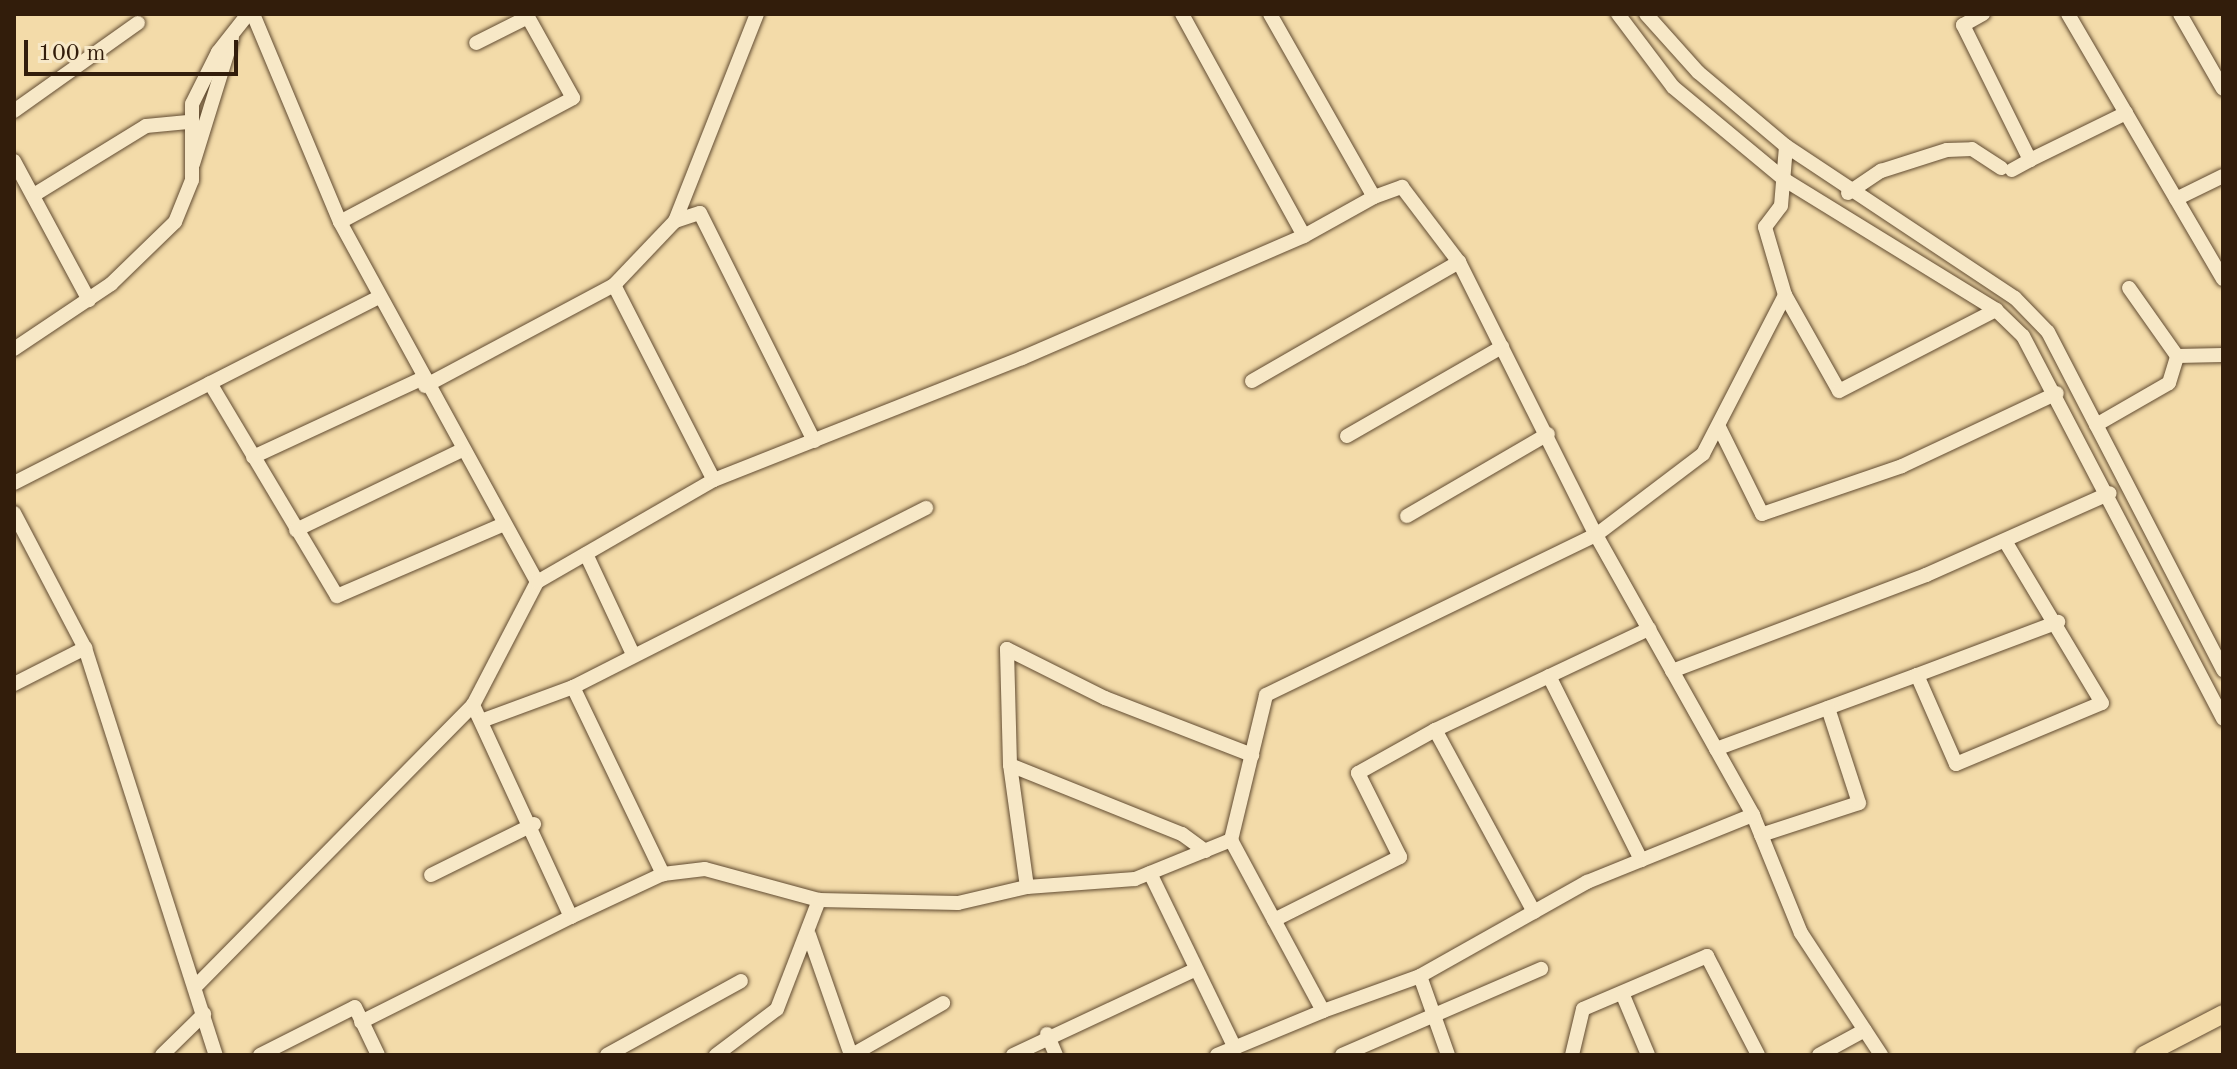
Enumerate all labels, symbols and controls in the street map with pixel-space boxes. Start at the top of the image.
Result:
scale bar [28,24,242,74]
text: 100 m [38,42,106,66]

